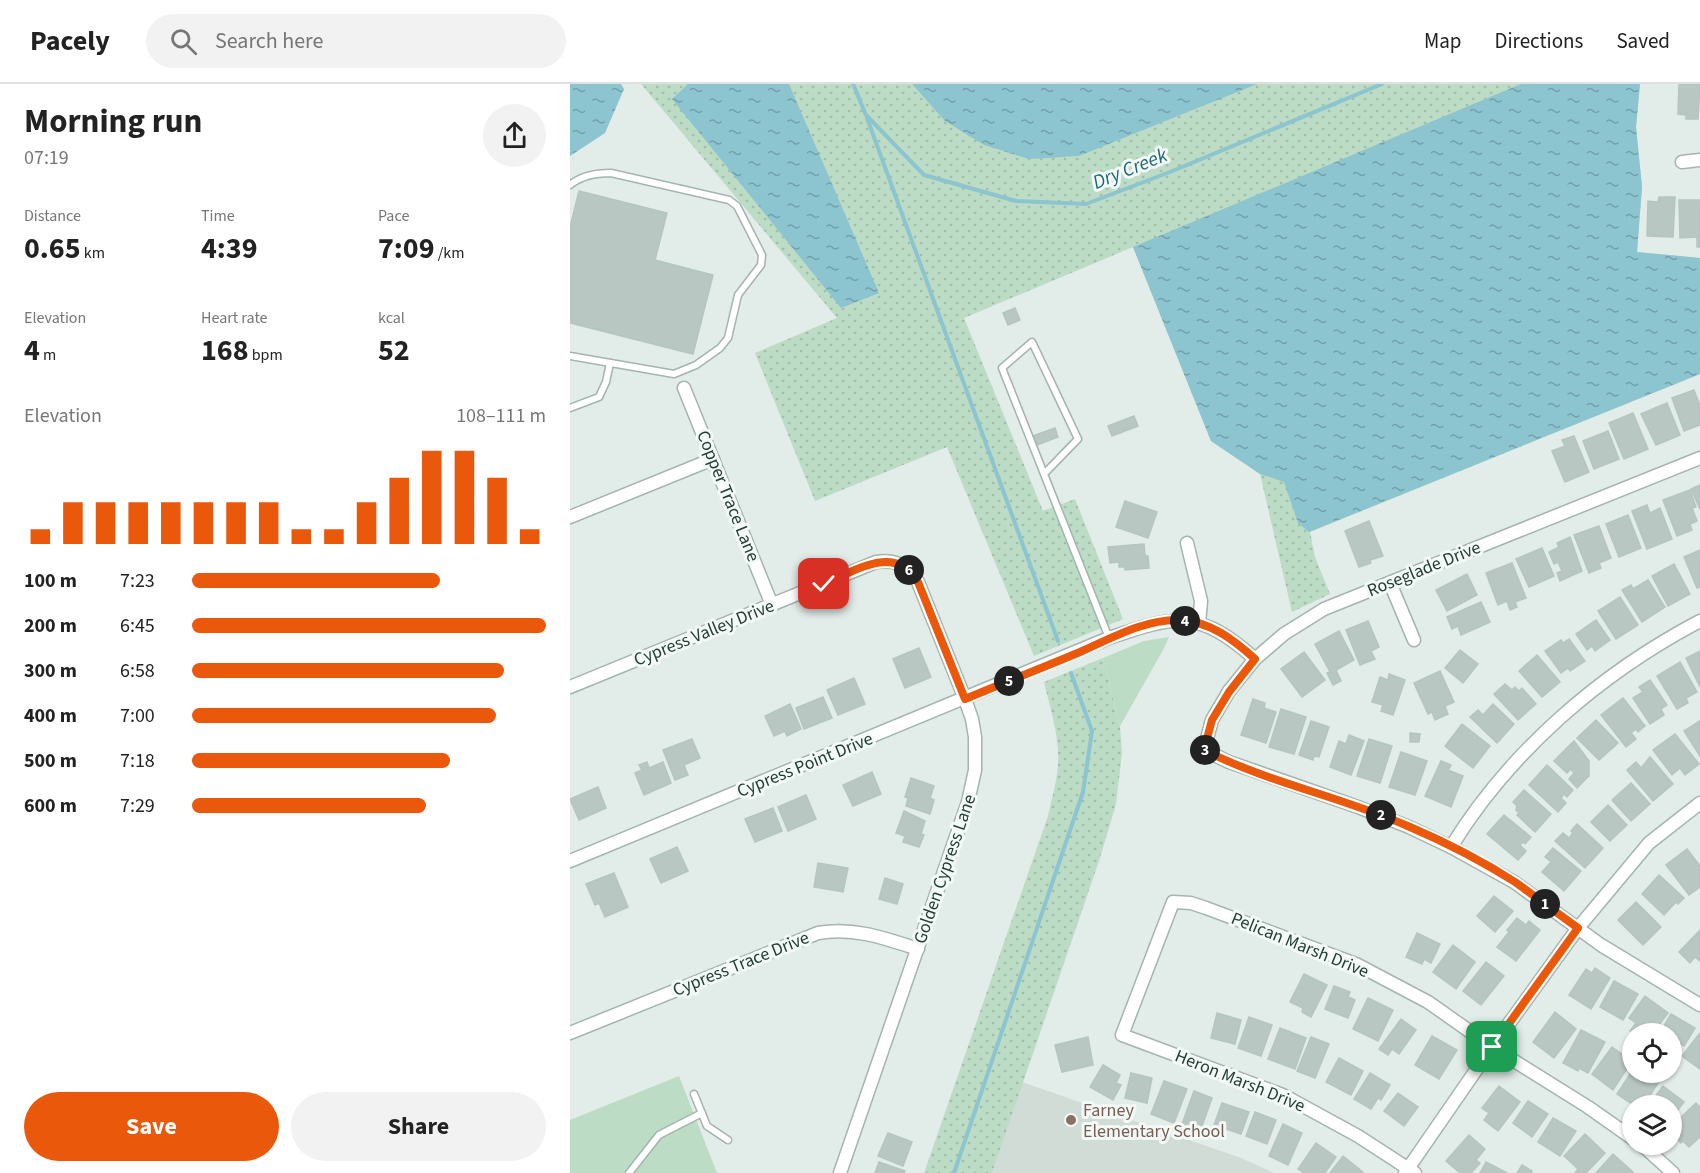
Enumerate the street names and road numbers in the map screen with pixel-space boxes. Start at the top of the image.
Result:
street label: Copper Trace Lane [690,427,766,565]
street label: Roseglade Drive [1364,535,1485,603]
street label: Cypress Valley Drive [630,593,778,673]
street label: Cypress Point Drive [733,726,877,804]
street label: Golden Cypress Lane [908,791,982,947]
street label: Pelican Marsh Drive [1227,906,1373,984]
street label: Cypress Trace Drive [669,925,813,1003]
street label: Heron Marsh Drive [1171,1044,1309,1119]

